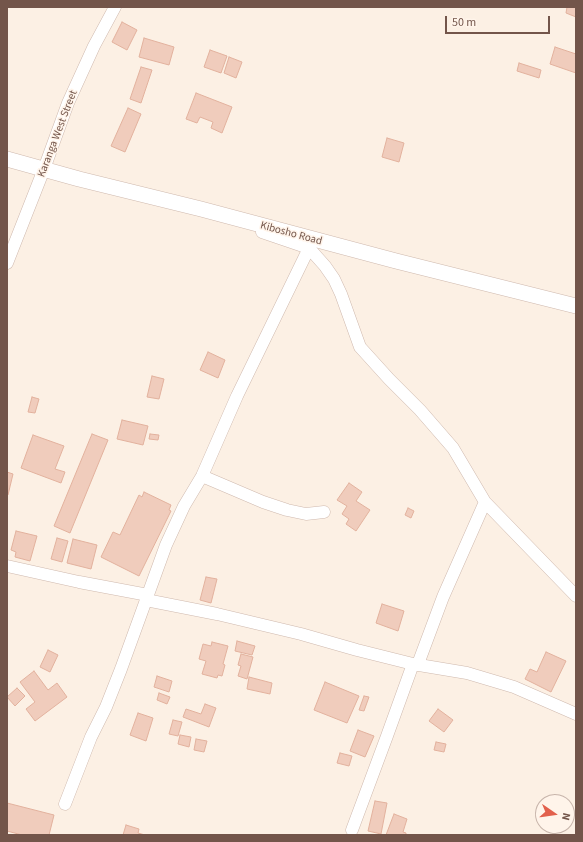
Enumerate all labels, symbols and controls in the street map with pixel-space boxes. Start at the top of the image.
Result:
scale bar [447,8,552,34]
text: 50 m [452,14,476,31]
street label: Karanga West Street [35,89,81,179]
street label: Kibosho Road [259,219,323,249]
north arrow [535,794,575,834]
text: N [558,811,574,822]

